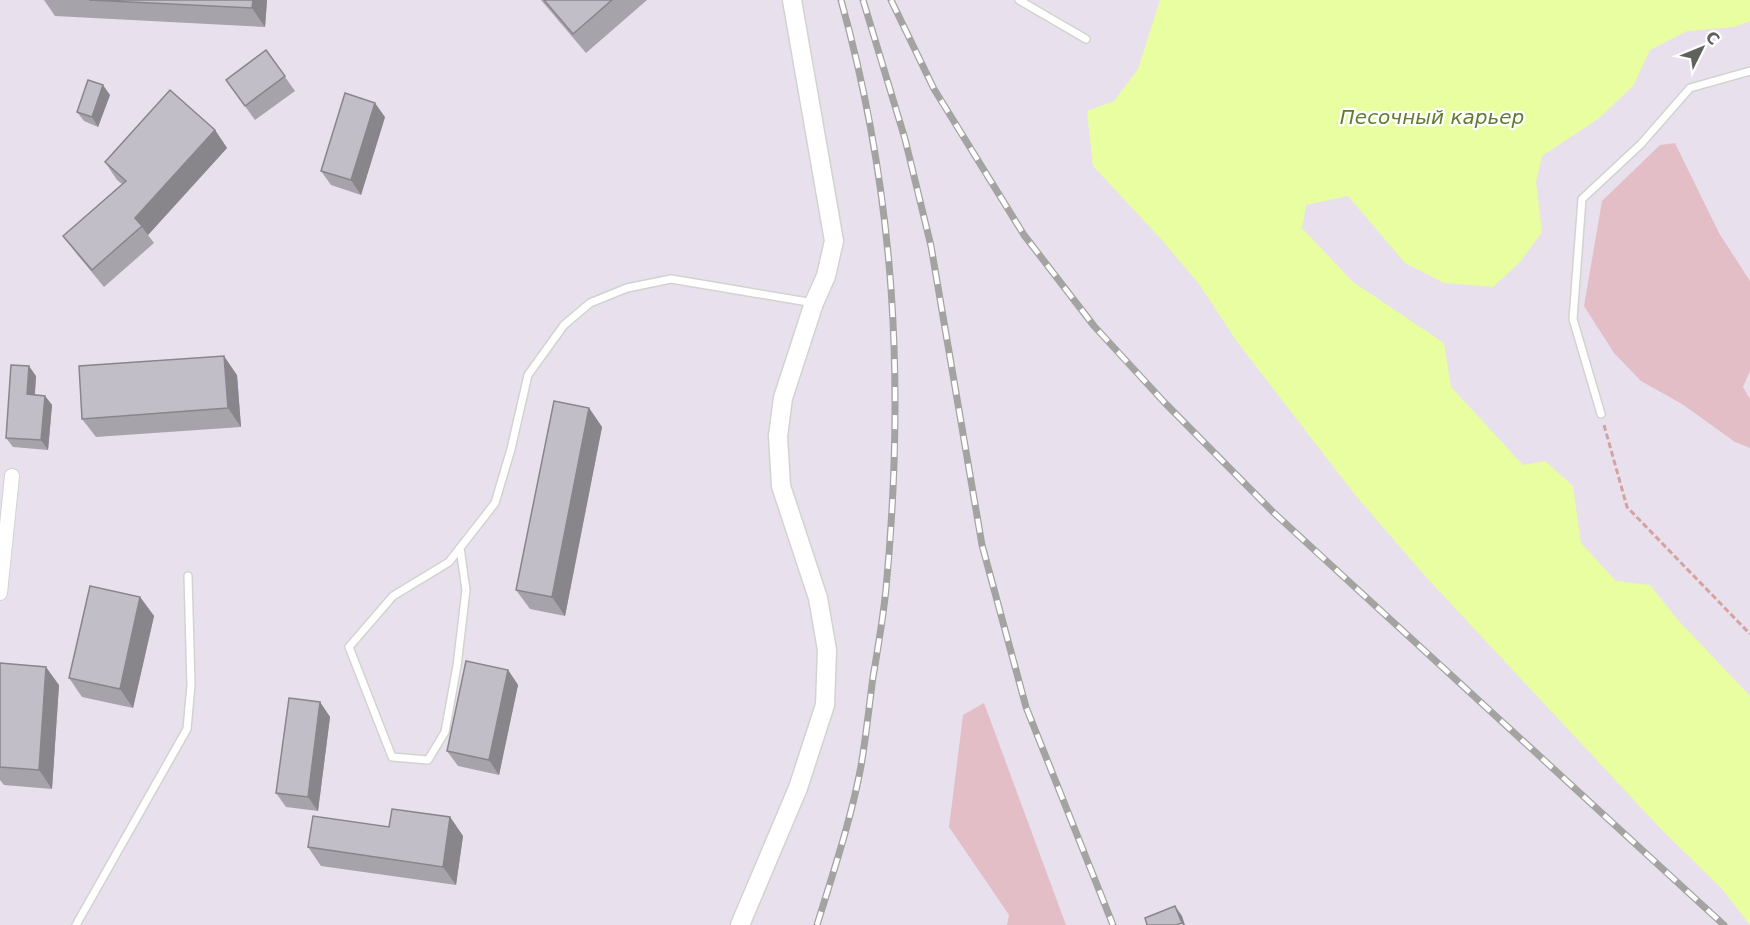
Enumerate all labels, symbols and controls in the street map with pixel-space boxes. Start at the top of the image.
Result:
north arrow [1672,18,1732,78]
text: С [1702,27,1724,49]
water label: Песочный карьер [1340,105,1524,129]

